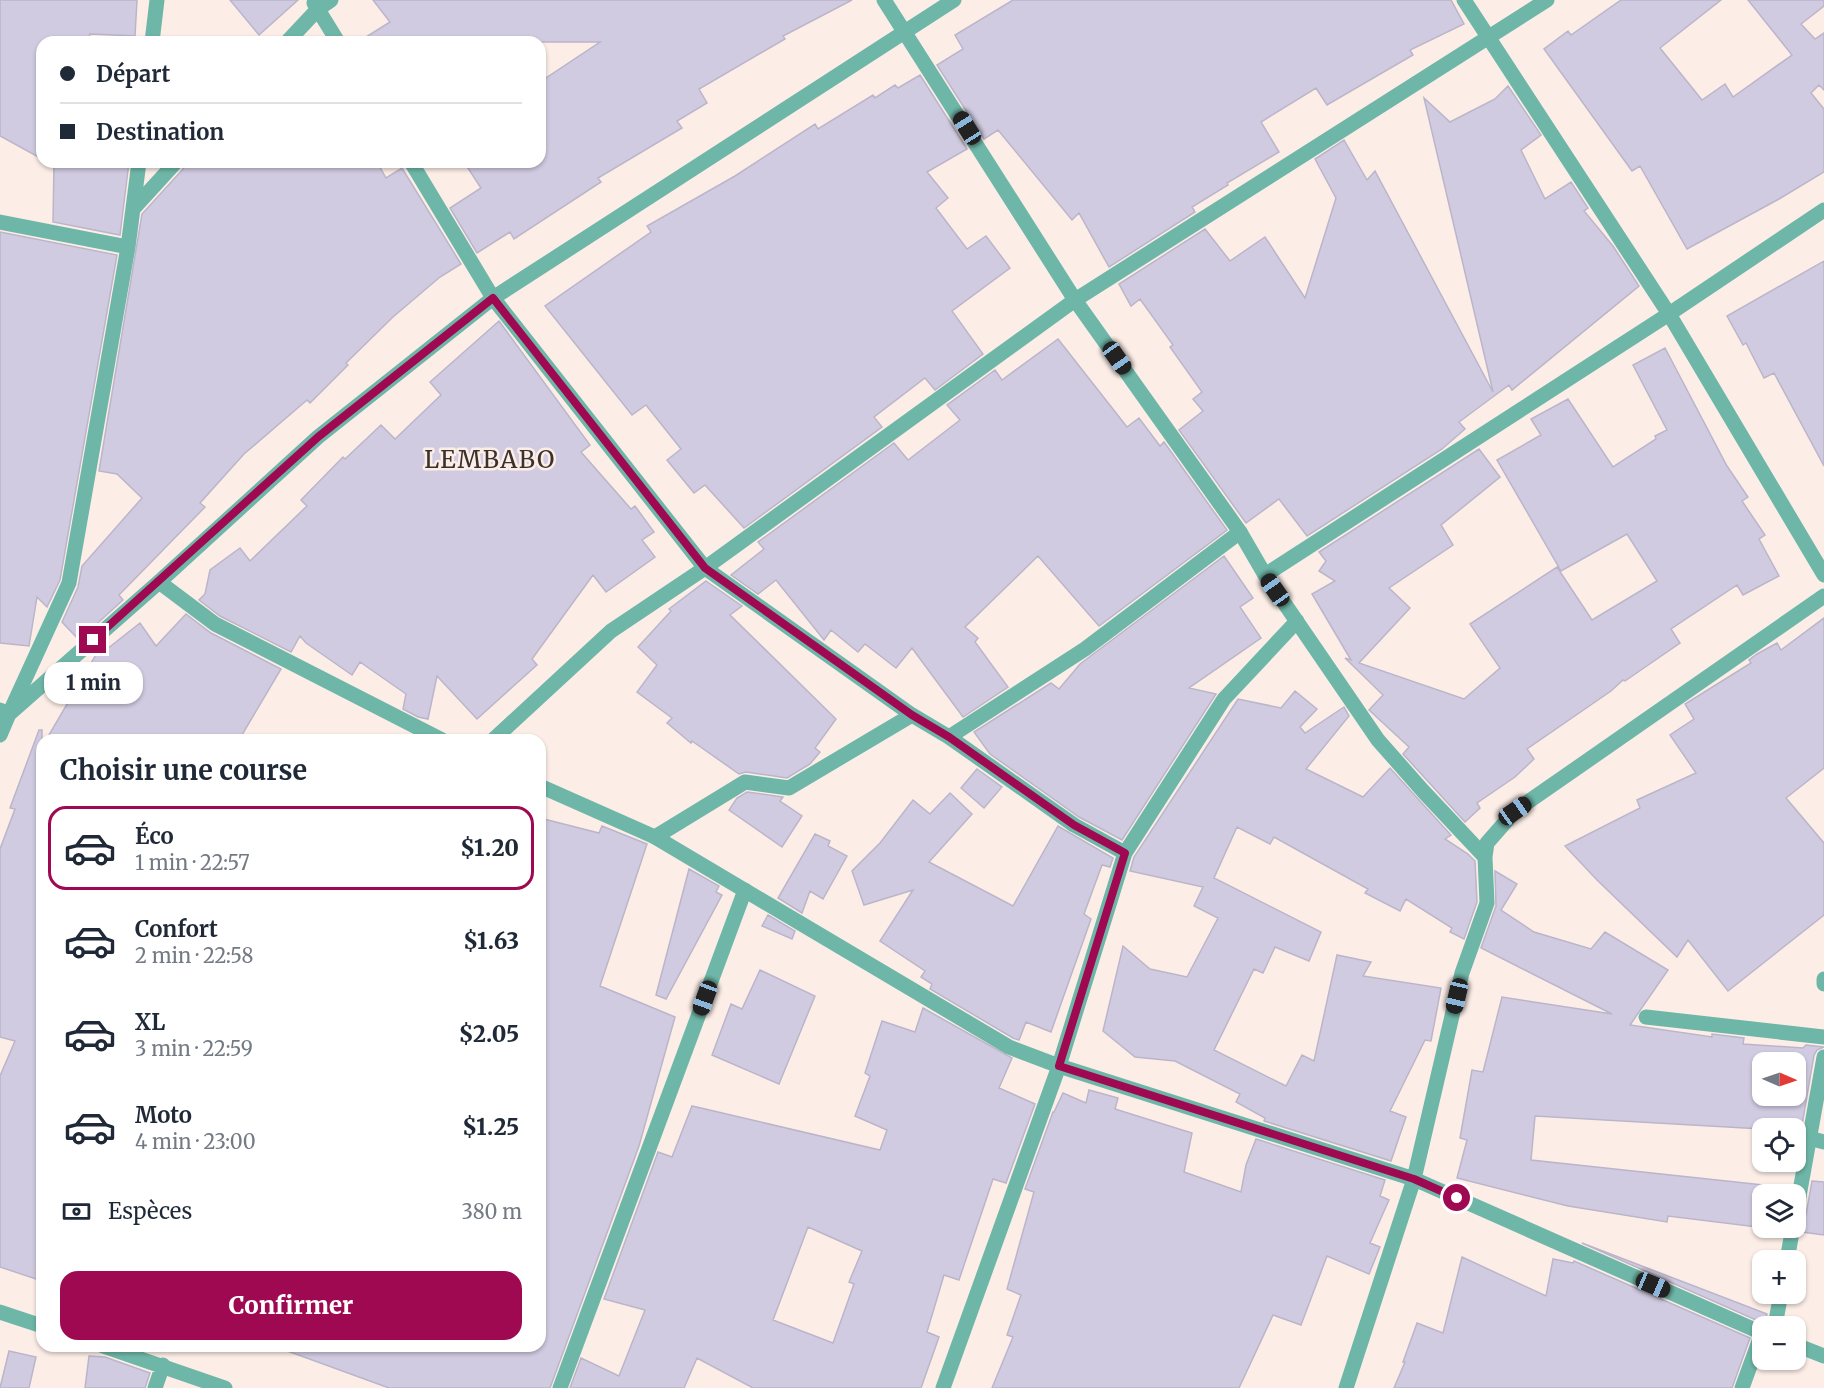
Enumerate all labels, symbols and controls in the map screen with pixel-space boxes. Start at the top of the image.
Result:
text: Départ [96,60,170,88]
car [950,108,984,148]
text: Destination [96,118,224,146]
car [1099,338,1135,378]
district label: LEMBABO [424,444,556,475]
car [1257,570,1293,610]
route end [79,626,106,653]
callout: 1 min [44,661,142,703]
text: 1 min [66,670,121,695]
text: Choisir une course [60,753,307,787]
car [1495,793,1535,829]
icon: car [63,821,117,875]
text: Éco [135,822,174,850]
text: $1.20 [460,834,519,862]
text: 1 min · 22:57 [135,850,250,875]
icon: car [63,914,117,968]
text: Confort [135,915,218,943]
text: $1.63 [463,927,519,955]
text: 2 min · 22:58 [135,943,253,968]
car [1444,976,1470,1016]
car [690,978,720,1018]
icon: car [63,1007,117,1061]
text: XL [135,1008,165,1036]
text: $2.05 [459,1020,519,1048]
text: 3 min · 22:59 [135,1036,253,1061]
north arrow [1752,1052,1806,1106]
map controls [1752,1052,1806,1370]
icon: car [63,1100,117,1154]
text: Moto [135,1101,192,1129]
text: $1.25 [462,1113,519,1141]
button: locate [1752,1118,1806,1172]
text: 4 min · 23:00 [135,1129,256,1154]
route start [1443,1184,1470,1211]
button: layers [1752,1184,1806,1238]
icon: cash [60,1195,93,1228]
text: Espèces [108,1197,192,1225]
text: 380 m [461,1199,522,1224]
button: + [1752,1250,1806,1304]
car [1633,1270,1673,1300]
button: Confirmer [60,1271,522,1340]
button: − [1752,1316,1806,1370]

